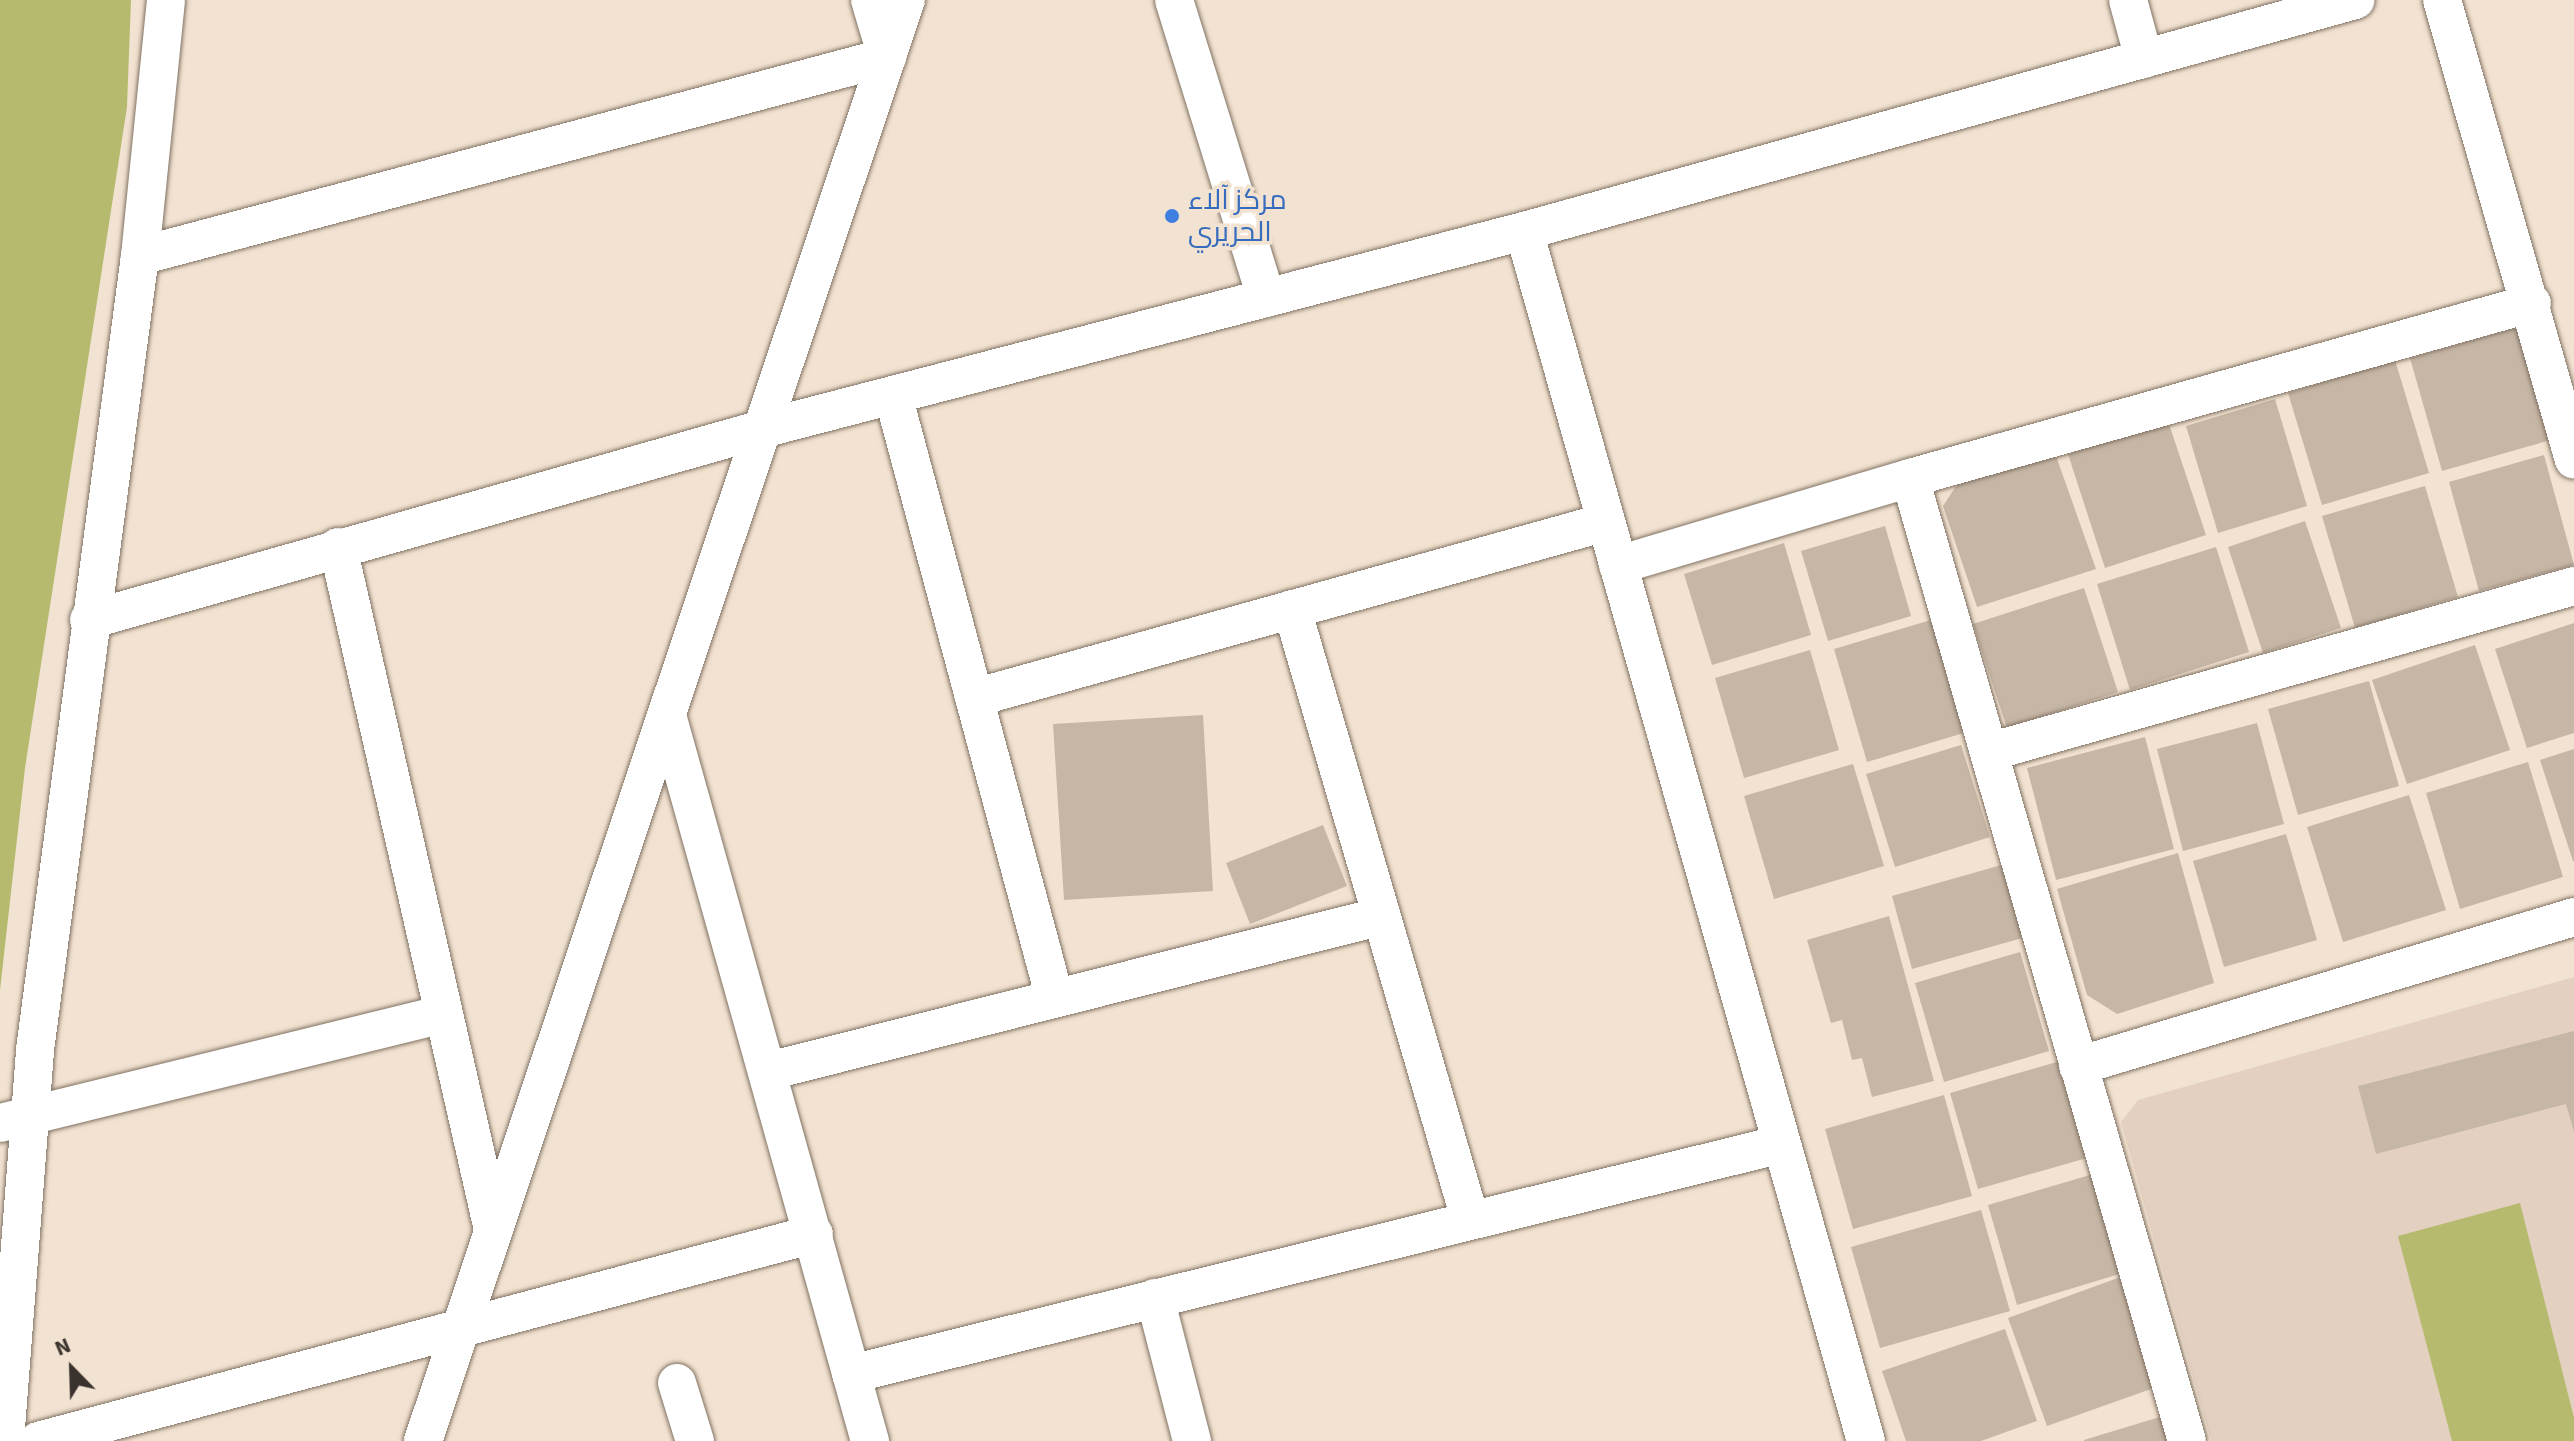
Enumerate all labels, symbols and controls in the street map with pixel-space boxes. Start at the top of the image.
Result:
place label: مركز آلاء الحريري [1188,183,1287,249]
marker: مركز آلاء الحريري [1163,207,1181,225]
north arrow [32,1329,112,1409]
text: N [50,1329,76,1364]

